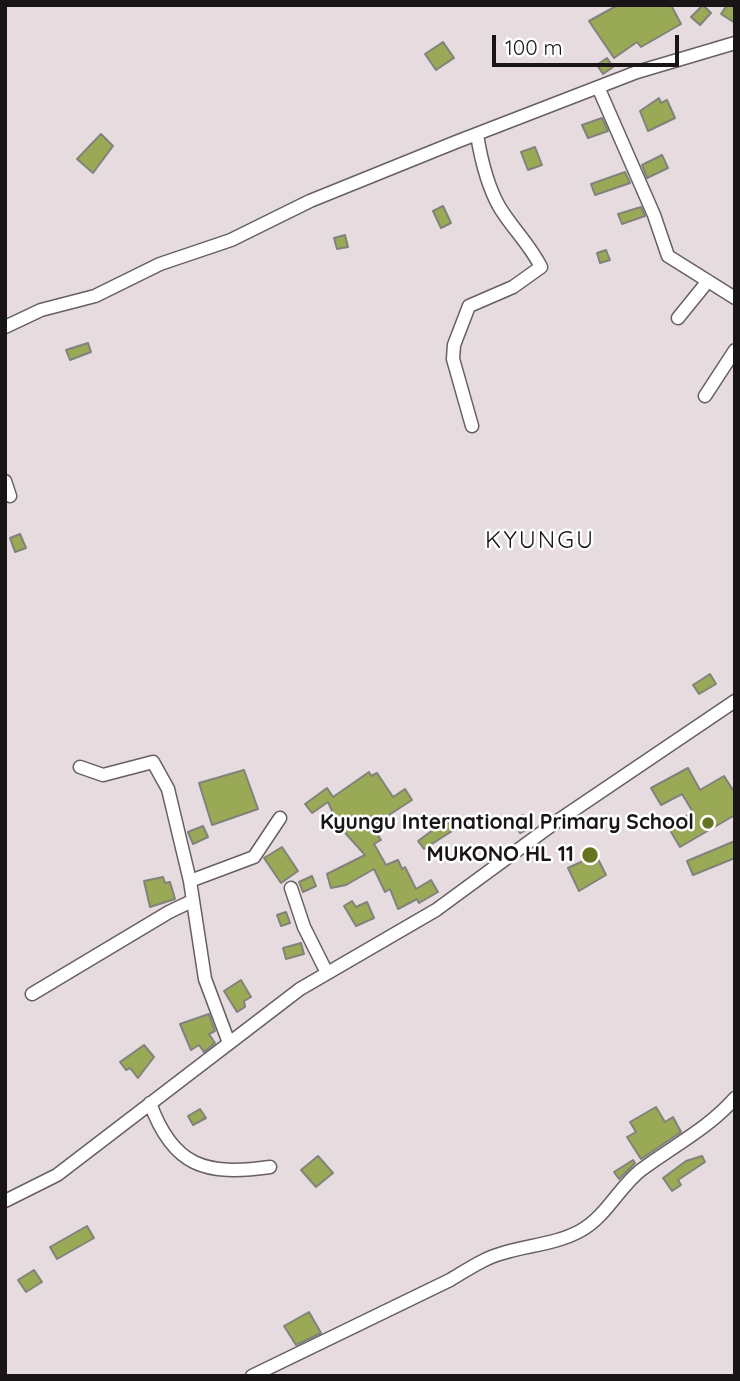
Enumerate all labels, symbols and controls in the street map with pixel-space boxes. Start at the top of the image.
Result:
scale bar [495,21,682,65]
text: 100 m [505,34,563,60]
district label: KYUNGU [486,527,594,555]
place label: Kyungu International Primary School [320,810,694,836]
marker: Kyungu International Primary School [700,815,716,831]
place label: MUKONO HL 11 [427,842,574,868]
marker: MUKONO HL 11 [580,845,600,865]

